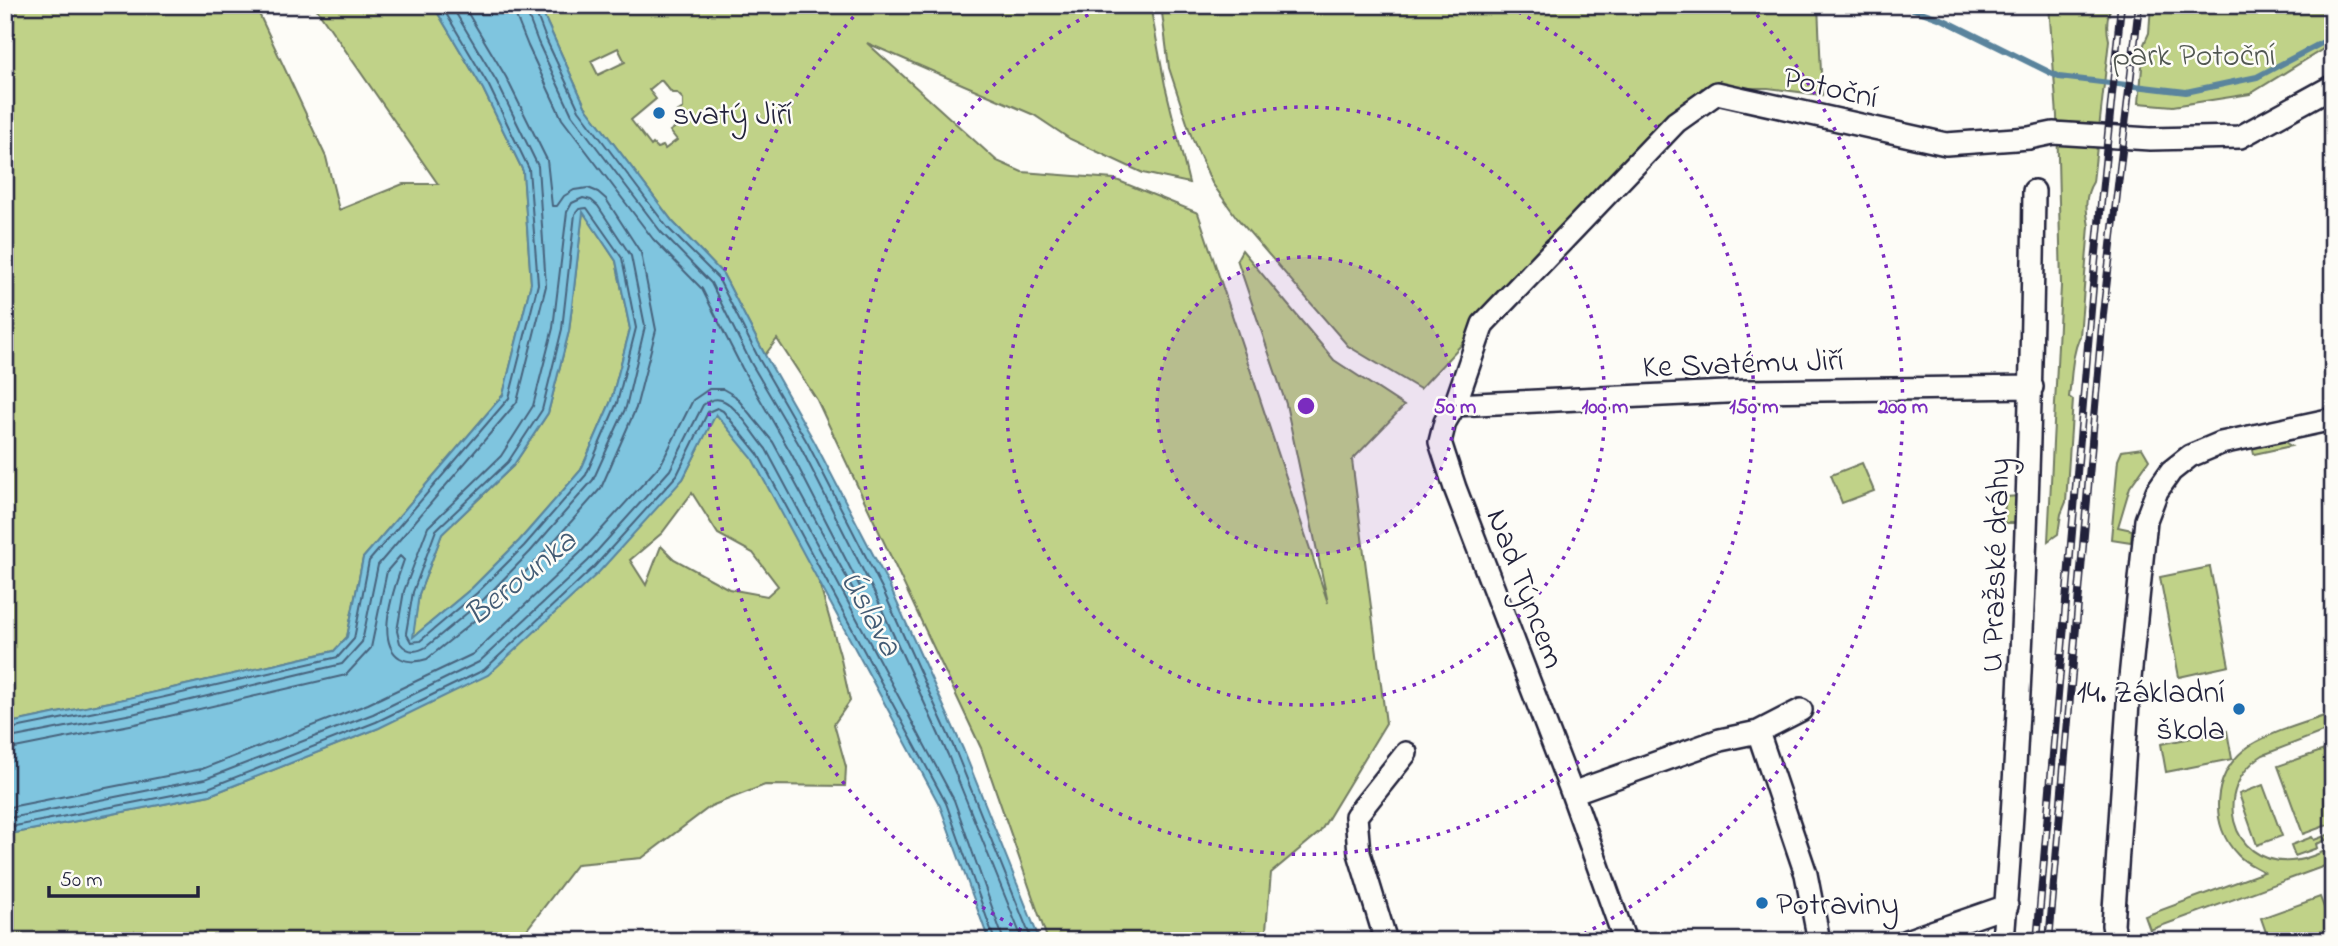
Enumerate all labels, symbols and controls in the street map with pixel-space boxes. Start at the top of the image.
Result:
park label: park Potoční [2112,34,2276,81]
street label: Potoční [1778,56,1882,123]
place label: svatý Jiří [673,93,793,140]
marker: svatý Jiří [651,105,667,121]
street label: Ke Svatému Jiří [1642,339,1844,392]
text: 50 m [1434,393,1476,423]
text: 100 m [1582,393,1628,423]
text: 150 m [1729,393,1779,423]
text: 200 m [1877,393,1928,423]
centre of rings [1294,394,1318,418]
street label: U Pražské dráhy [1970,457,2025,673]
street label: Nad Týncem [1472,503,1576,676]
water label: Berounka [455,518,589,639]
water label: Úslava [826,562,913,667]
place label: 14. Základní škola [2077,671,2225,755]
marker: 14. Základní škola [2231,701,2247,717]
scale bar [49,855,198,899]
text: 50 m [60,866,103,896]
place label: Potraviny [1776,883,1899,930]
marker: Potraviny [1754,895,1770,911]

